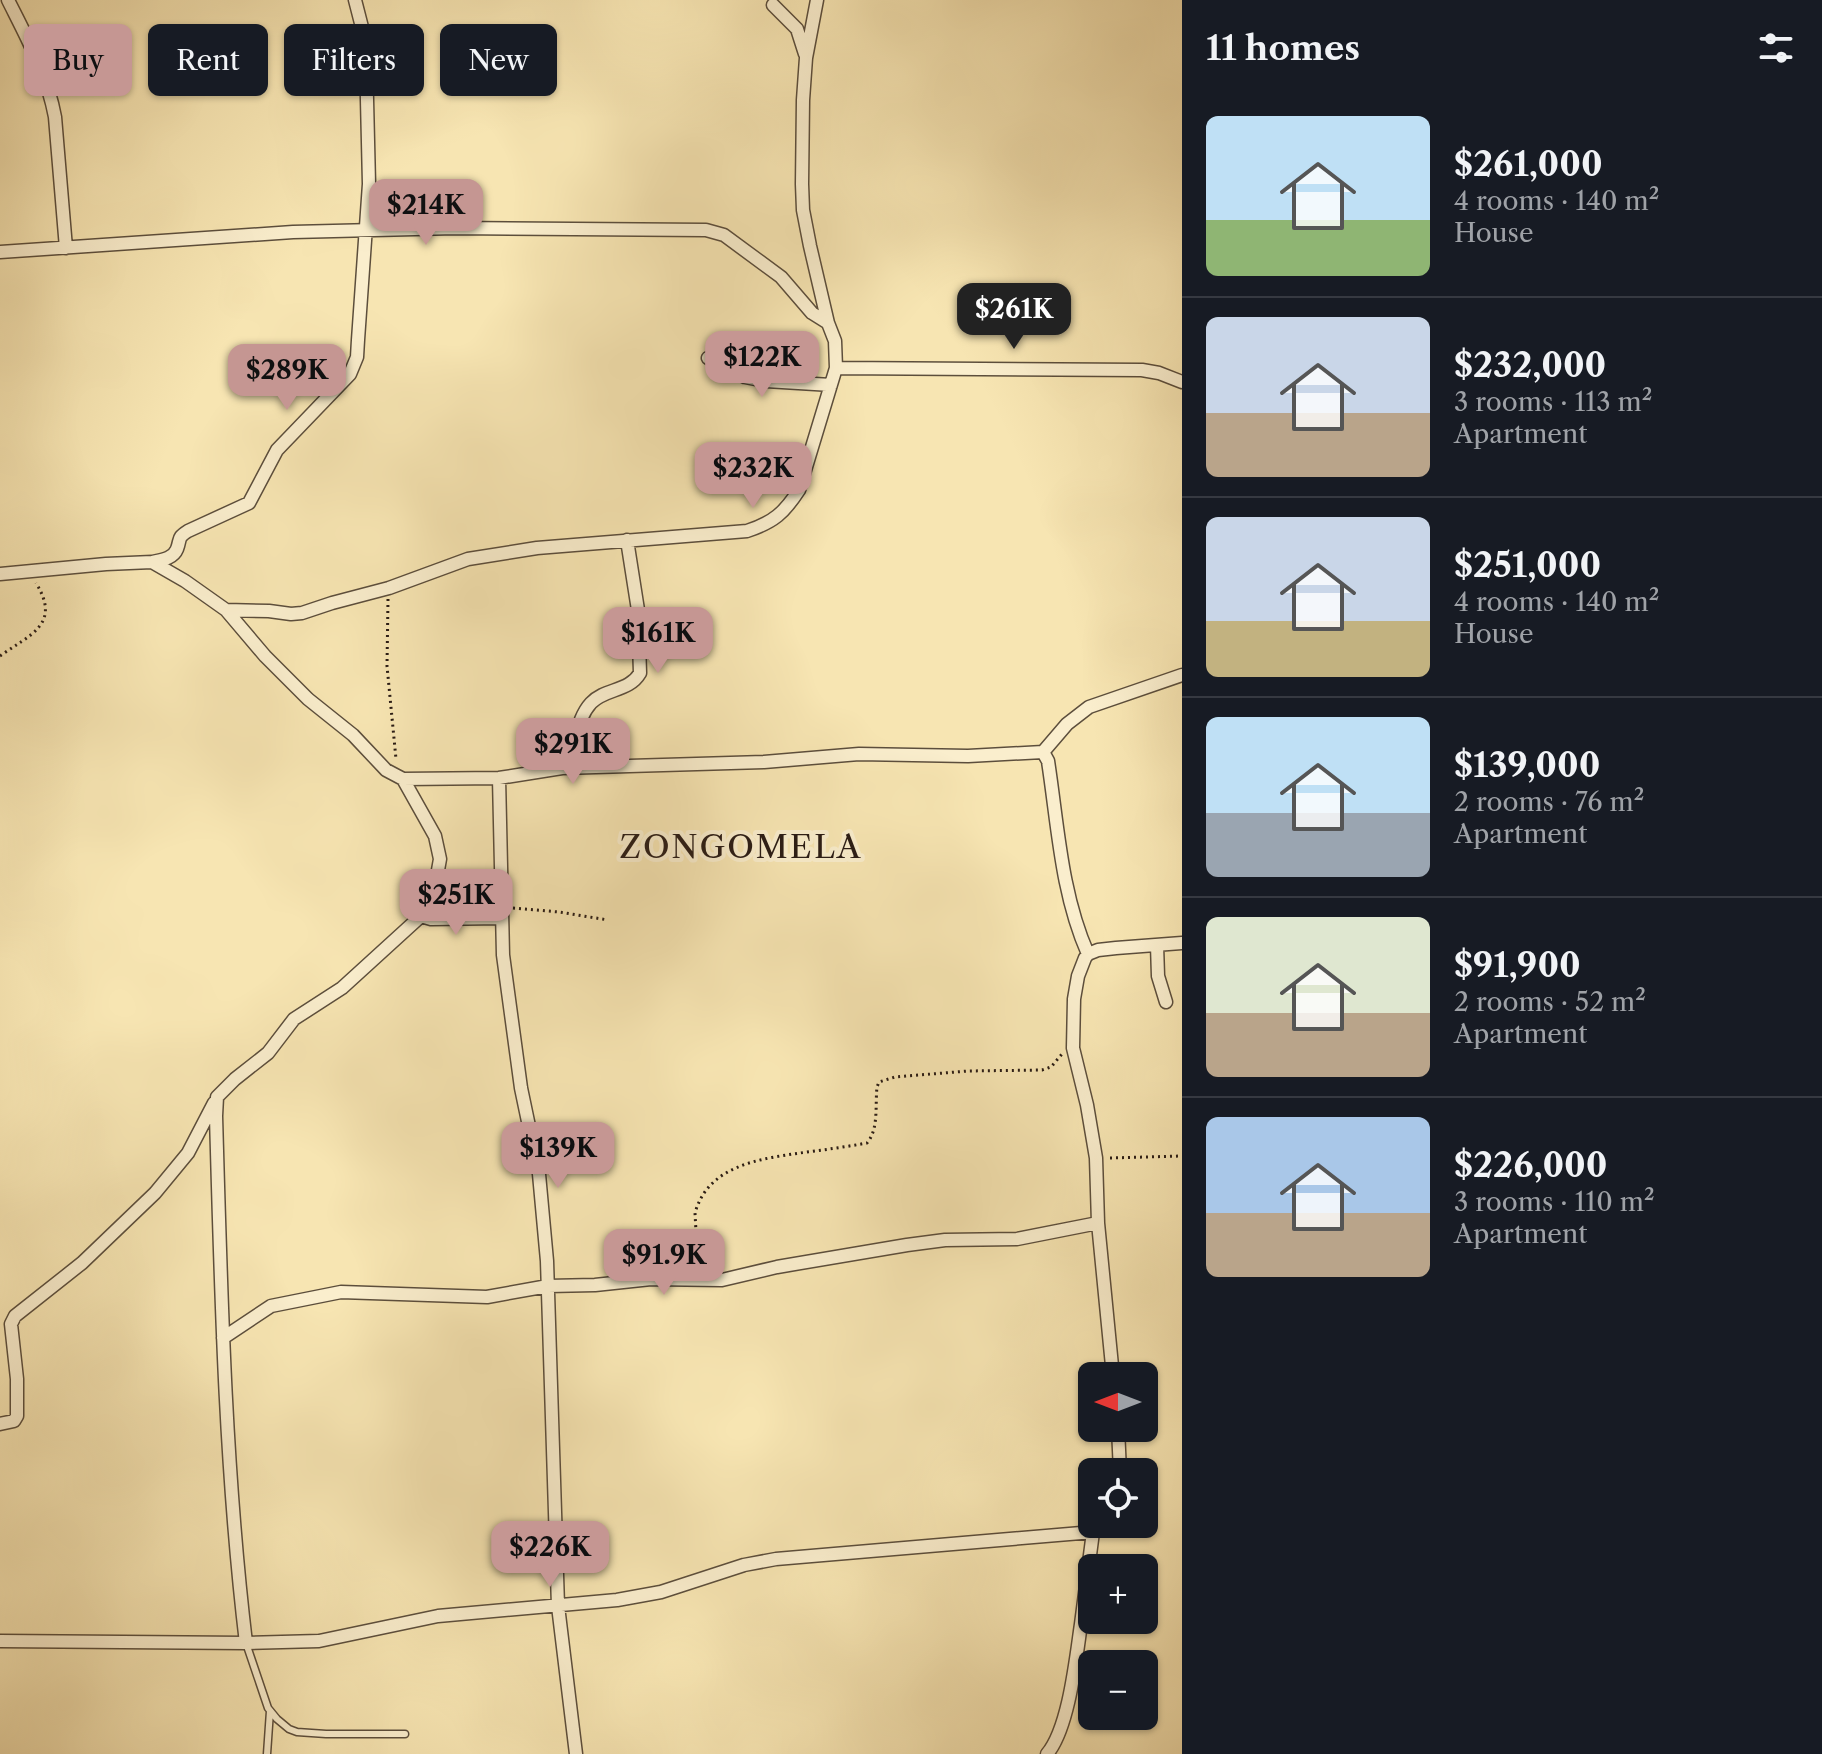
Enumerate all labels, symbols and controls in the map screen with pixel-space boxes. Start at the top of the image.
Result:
chip: Buy [24,24,132,96]
chip: Rent [148,24,268,96]
chip: Filters [284,24,424,96]
chip: New [440,24,557,96]
icon: filters [1754,26,1798,70]
text: 11 homes [1206,27,1360,69]
text: $261,000 [1454,143,1603,185]
icon: home [1270,148,1366,244]
pin: $214K [370,179,482,247]
text: 4 rooms · 140 m² [1454,185,1659,217]
text: $214K [387,189,465,221]
text: House [1454,217,1534,249]
pin: $261K [958,283,1070,351]
text: $261K [975,293,1053,325]
pin: $122K [706,331,818,399]
text: $122K [723,341,801,373]
pin: $289K [231,344,343,412]
text: $232,000 [1454,344,1606,386]
icon: home [1270,349,1366,445]
text: $289K [246,354,328,386]
text: 3 rooms · 113 m² [1454,386,1652,418]
text: Apartment [1454,418,1587,450]
pin: $232K [697,442,809,510]
text: $232K [713,452,793,484]
text: $251,000 [1454,544,1601,586]
icon: home [1270,549,1366,645]
text: 4 rooms · 140 m² [1454,586,1659,618]
pin: $161K [602,607,714,675]
text: $161K [621,617,695,649]
text: House [1454,618,1534,650]
pin: $291K [517,718,629,786]
text: $291K [534,728,612,760]
text: $139,000 [1454,744,1600,786]
icon: home [1270,749,1366,845]
text: 2 rooms · 76 m² [1454,786,1644,818]
text: Apartment [1454,818,1587,850]
district label: ZONGOMELA [619,827,863,866]
pin: $251K [400,869,512,937]
text: $251K [418,879,494,911]
text: $91,900 [1454,944,1581,986]
icon: home [1270,949,1366,1045]
text: 2 rooms · 52 m² [1454,986,1646,1018]
text: Apartment [1454,1018,1587,1050]
pin: $139K [502,1122,614,1190]
text: $139K [519,1132,597,1164]
text: $226,000 [1454,1144,1607,1186]
icon: home [1270,1149,1366,1245]
text: 3 rooms · 110 m² [1454,1186,1655,1218]
text: Apartment [1454,1218,1587,1250]
pin: $91.9K [599,1229,729,1297]
text: $91.9K [622,1239,706,1271]
north arrow [1078,1362,1158,1442]
map controls [1078,1362,1158,1730]
button: locate [1078,1458,1158,1538]
pin: $226K [494,1521,606,1589]
text: $226K [509,1531,591,1563]
button: + [1078,1554,1158,1634]
button: − [1078,1650,1158,1730]

